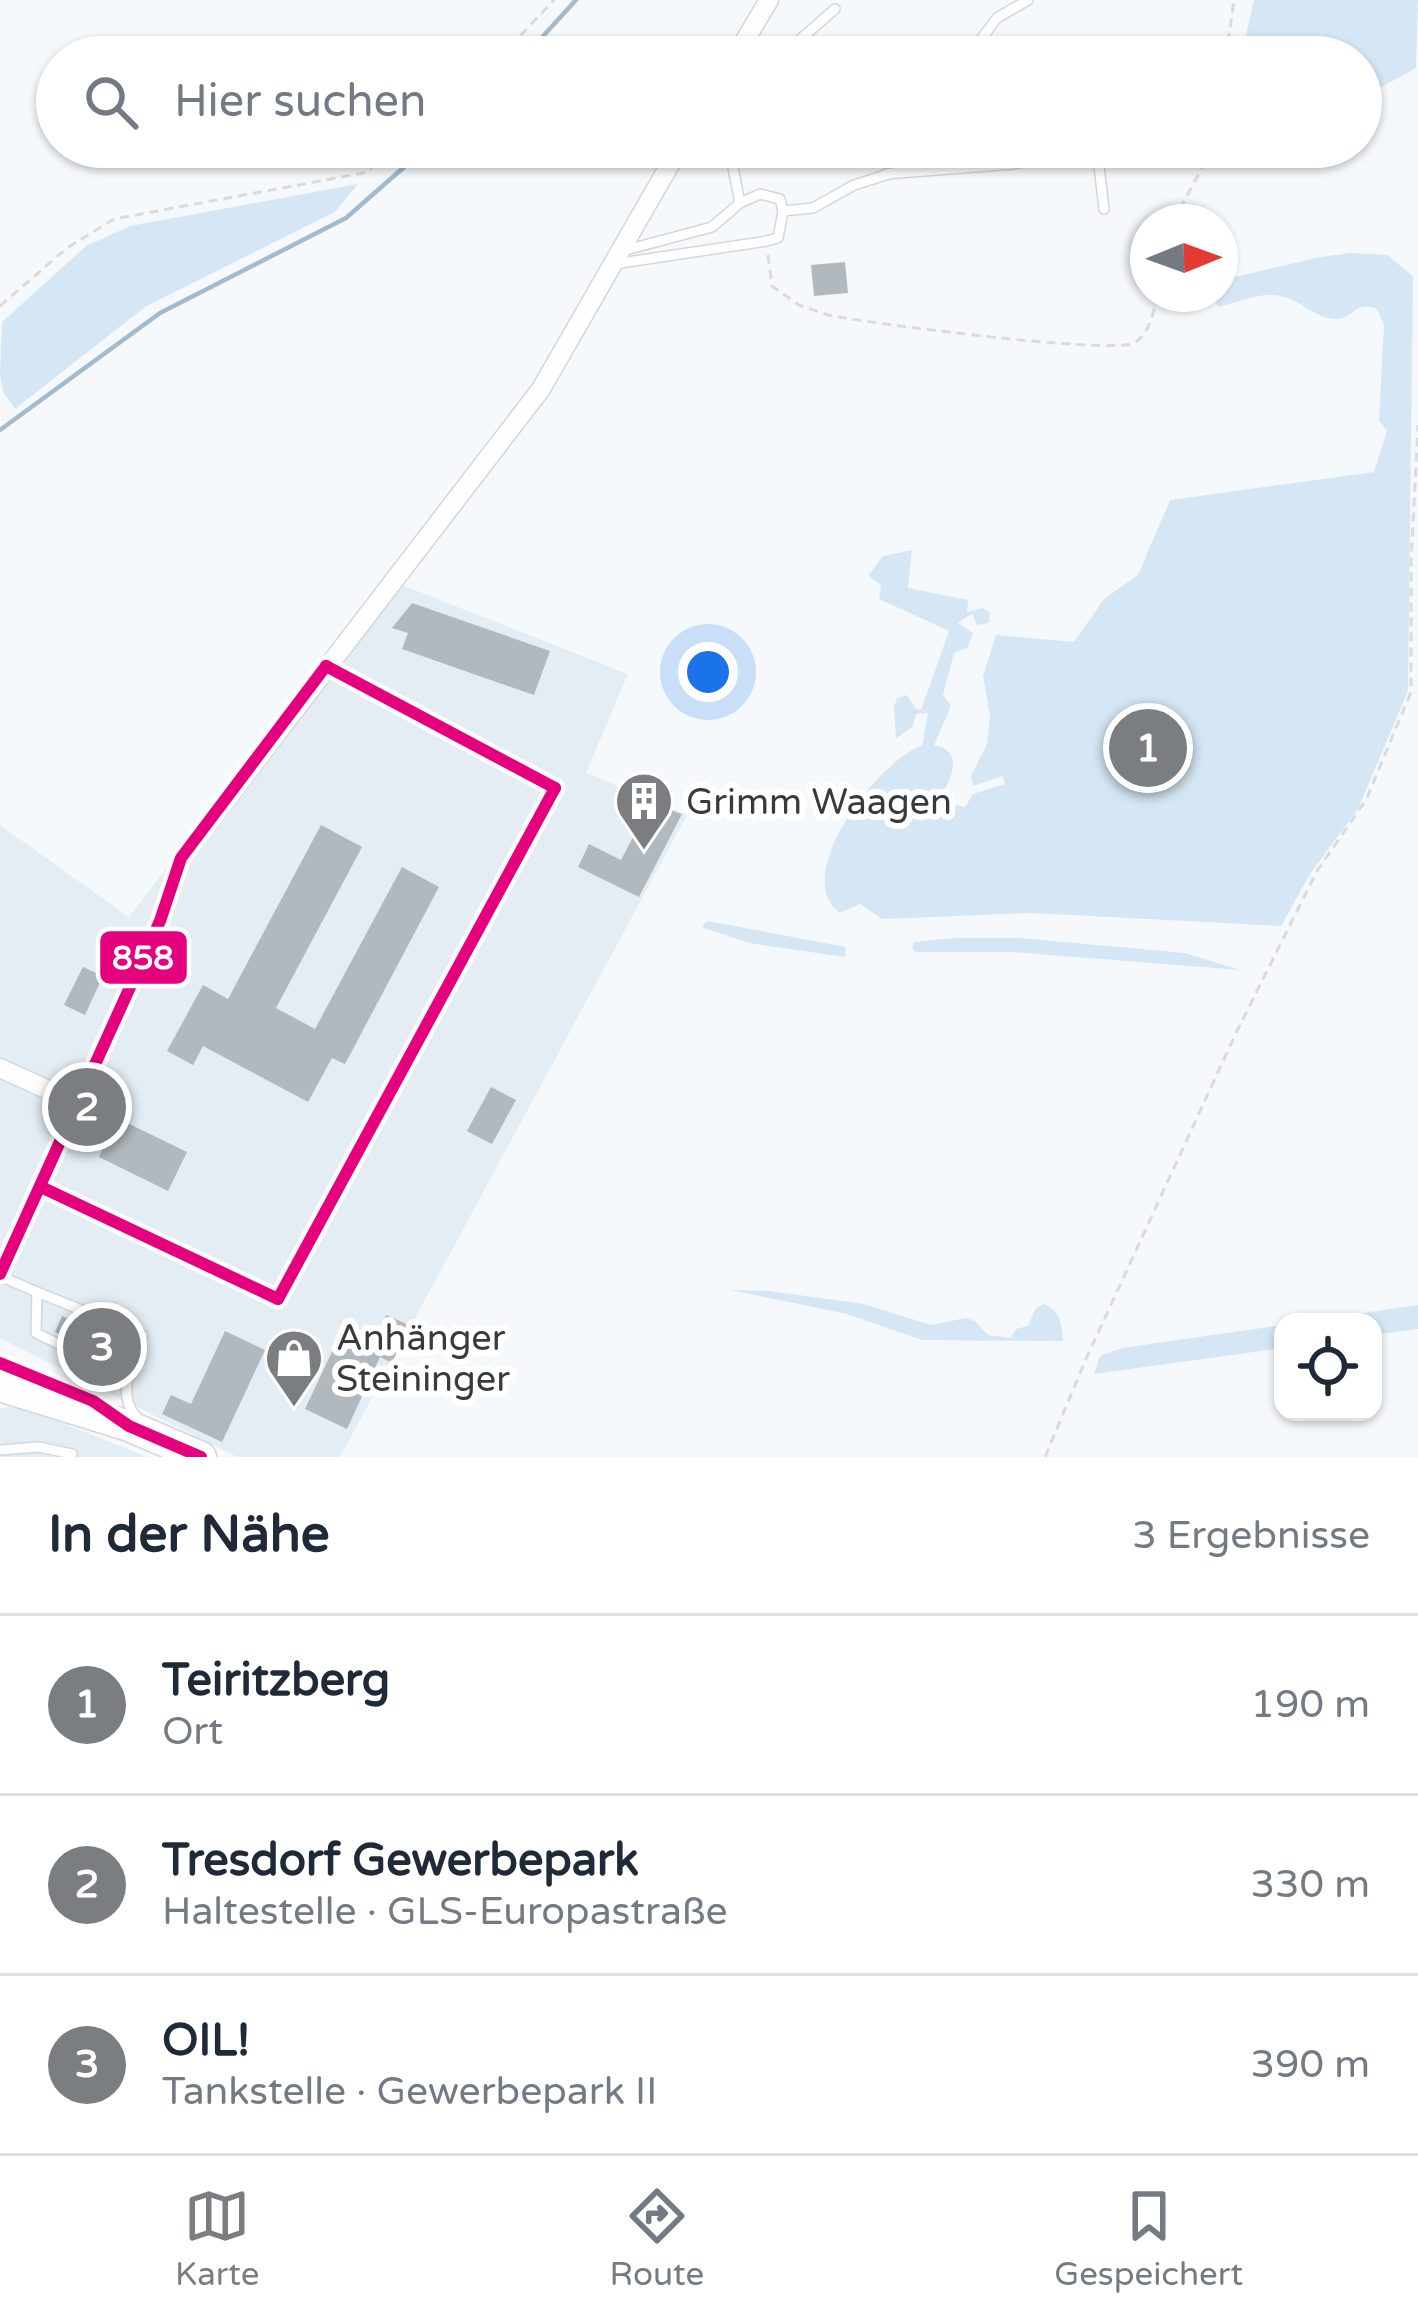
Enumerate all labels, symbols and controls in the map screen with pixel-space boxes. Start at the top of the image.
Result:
search box [36,36,1382,168]
icon: search [78,69,144,135]
text: Hier suchen [174,75,426,129]
north arrow [1130,204,1238,312]
your location [678,642,738,702]
pin: 1 [1109,703,1187,793]
building icon: Grimm Waagen [613,770,675,852]
place label: Grimm Waagen [686,781,952,824]
line badge: 858 [98,929,189,986]
text: 858 [112,939,174,978]
pin: 2 [48,1062,126,1152]
pin: 3 [63,1302,141,1392]
map controls [1274,1313,1382,1421]
button: locate [1274,1313,1382,1421]
place label: Anhänger Steininger [336,1317,510,1401]
shop icon: Anhänger Steininger [263,1327,325,1409]
text: In der Nähe [48,1504,330,1566]
text: 3 Ergebnisse [1132,1512,1370,1559]
text: Teiritzberg [162,1654,390,1708]
text: 1 [75,1681,99,1728]
text: 190 m [1251,1681,1370,1728]
text: Ort [162,1708,223,1755]
text: Tresdorf Gewerbepark [162,1834,639,1888]
text: 2 [75,1861,99,1908]
text: 330 m [1251,1861,1370,1908]
text: Haltestelle · GLS-Europastraße [162,1888,728,1935]
text: OIL! [162,2014,250,2068]
text: 3 [75,2041,99,2088]
text: 390 m [1251,2041,1370,2088]
text: Tankstelle · Gewerbepark II [162,2068,657,2115]
tab: Karte [175,2183,259,2294]
tab: Route [609,2183,704,2294]
tab: Gespeichert [1054,2183,1243,2294]

